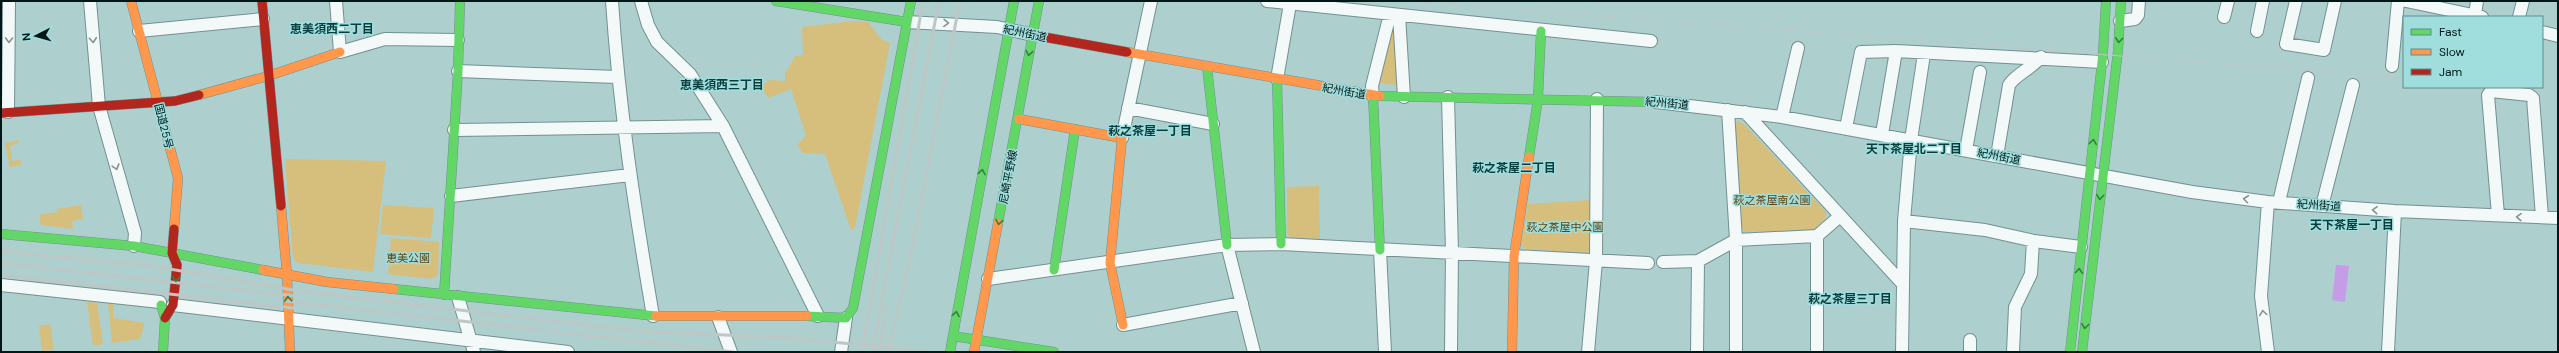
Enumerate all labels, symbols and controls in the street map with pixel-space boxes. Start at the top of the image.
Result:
north arrow [16,16,56,56]
legend [2403,16,2543,88]
one-way arrow [943,19,949,27]
district label: 恵美須西二丁目 [290,21,374,37]
street label: 紀州街道 [1002,22,1048,44]
text: Fast [2439,24,2462,40]
text: N [19,32,33,42]
one-way arrow [4,37,13,43]
one-way arrow [89,37,98,43]
one-way arrow [2115,37,2124,43]
text: Slow [2439,44,2465,60]
one-way arrow [1026,50,1034,56]
text: Jam [2439,64,2462,80]
district label: 恵美須西三丁目 [680,77,764,93]
street label: 紀州街道 [1321,80,1367,102]
street label: 紀州街道 [1644,94,1690,112]
street label: 国道25号 [152,102,176,150]
district label: 萩之茶屋一丁目 [1108,123,1192,139]
one-way arrow [2088,139,2097,145]
district label: 天下茶屋北二丁目 [1866,141,1962,157]
street label: 紀州街道 [1976,145,2022,167]
street label: 尼崎平野線 [996,149,1020,205]
district label: 萩之茶屋二丁目 [1472,160,1556,176]
one-way arrow [111,164,120,171]
one-way arrow [978,169,986,175]
park label: 萩之茶屋南公園 [1734,193,1811,207]
one-way arrow [2096,194,2105,200]
one-way arrow [2243,195,2249,204]
street label: 紀州街道 [2297,196,2341,214]
one-way arrow [2372,205,2378,214]
one-way arrow [2516,212,2522,221]
district label: 天下茶屋一丁目 [2310,217,2394,233]
one-way arrow [996,219,1004,226]
park label: 萩之茶屋中公園 [1527,220,1604,234]
park label: 恵美公園 [386,251,430,265]
one-way arrow [2074,268,2083,274]
one-way arrow [171,275,180,282]
district label: 萩之茶屋三丁目 [1808,291,1892,307]
one-way arrow [284,296,293,302]
one-way arrow [952,310,960,317]
one-way arrow [2259,310,2268,316]
one-way arrow [2081,323,2090,329]

